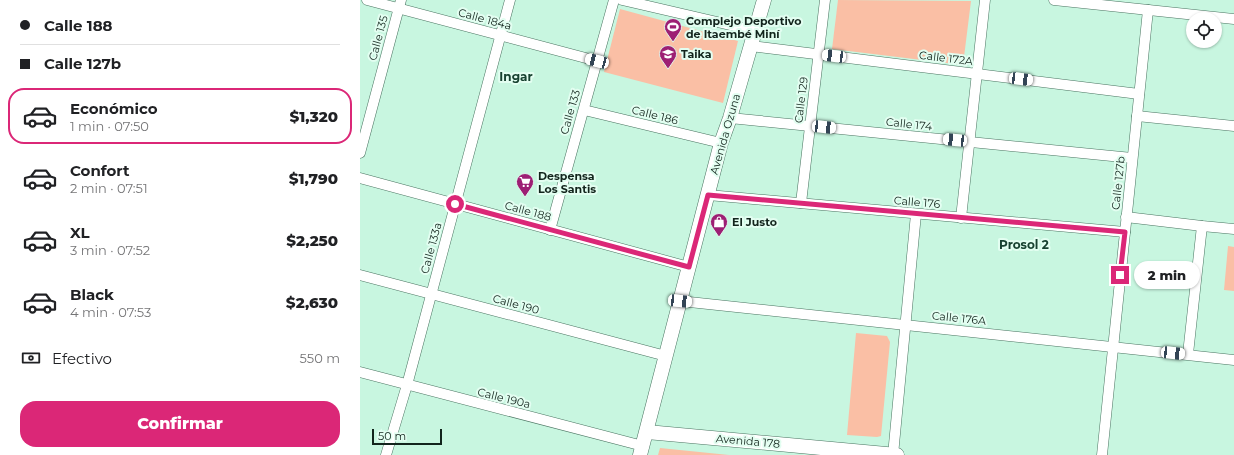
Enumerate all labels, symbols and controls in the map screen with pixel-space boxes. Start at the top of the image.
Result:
street label: Calle 184a [457,5,513,33]
map controls [1186,12,1222,48]
button: locate [1186,12,1222,48]
street label: Calle 135 [365,14,391,62]
place label: Complejo Deportivo de Itaembé Miní [686,14,801,41]
text: Calle 188 [44,16,112,35]
sports icon: Complejo Deportivo de Itaembé Miní [663,17,683,42]
school or university icon: Taika [658,44,678,69]
place label: Taika [681,47,712,61]
street label: Calle 172A [918,48,974,68]
car [821,49,847,63]
car [584,52,610,70]
text: Calle 127b [44,54,121,73]
district label: Ingar [499,69,533,84]
car [1008,72,1034,86]
street label: Calle 129 [791,76,811,124]
street label: Calle 133 [557,88,583,136]
street label: Avenida Ozuna [707,92,743,176]
icon: car [22,98,58,134]
text: Económico [70,99,158,118]
street label: Calle 186 [630,102,680,128]
text: $1,320 [290,107,338,126]
street label: Calle 174 [885,115,934,133]
text: 1 min · 07:50 [70,118,149,134]
car [811,120,837,134]
car [942,133,968,147]
street label: Calle 127b [1108,156,1128,210]
icon: car [22,160,58,196]
text: Confort [70,161,130,180]
text: $1,790 [289,169,338,188]
place label: Despensa Los Santis [538,169,596,196]
supermarket icon: Despensa Los Santis [515,172,535,197]
text: 2 min · 07:51 [70,180,148,196]
street label: Calle 176 [893,193,941,211]
route start [446,195,464,213]
street label: Calle 188 [503,198,553,224]
shop icon: El Justo [709,212,729,237]
place label: El Justo [732,215,777,229]
street label: Calle 133a [417,221,445,275]
icon: car [22,222,58,258]
text: XL [70,223,89,242]
text: $2,250 [286,231,338,250]
district label: Prosol 2 [999,237,1049,252]
text: 3 min · 07:52 [70,242,150,258]
callout: 2 min [1134,261,1200,289]
route end [1111,266,1129,284]
text: 2 min [1148,267,1186,283]
icon: car [22,284,58,320]
text: Black [70,285,114,304]
street label: Calle 190 [491,291,541,317]
text: $2,630 [286,293,338,312]
car [667,294,693,308]
text: 4 min · 07:53 [70,304,151,320]
street label: Calle 176A [931,308,987,328]
car [1160,346,1186,360]
icon: cash [20,347,42,369]
text: Efectivo [52,349,112,368]
text: 550 m [300,350,340,366]
street label: Calle 190a [476,385,532,411]
button: Confirmar [20,401,340,447]
scale bar [372,427,442,446]
text: 50 m [378,429,406,443]
street label: Avenida 178 [715,431,781,451]

